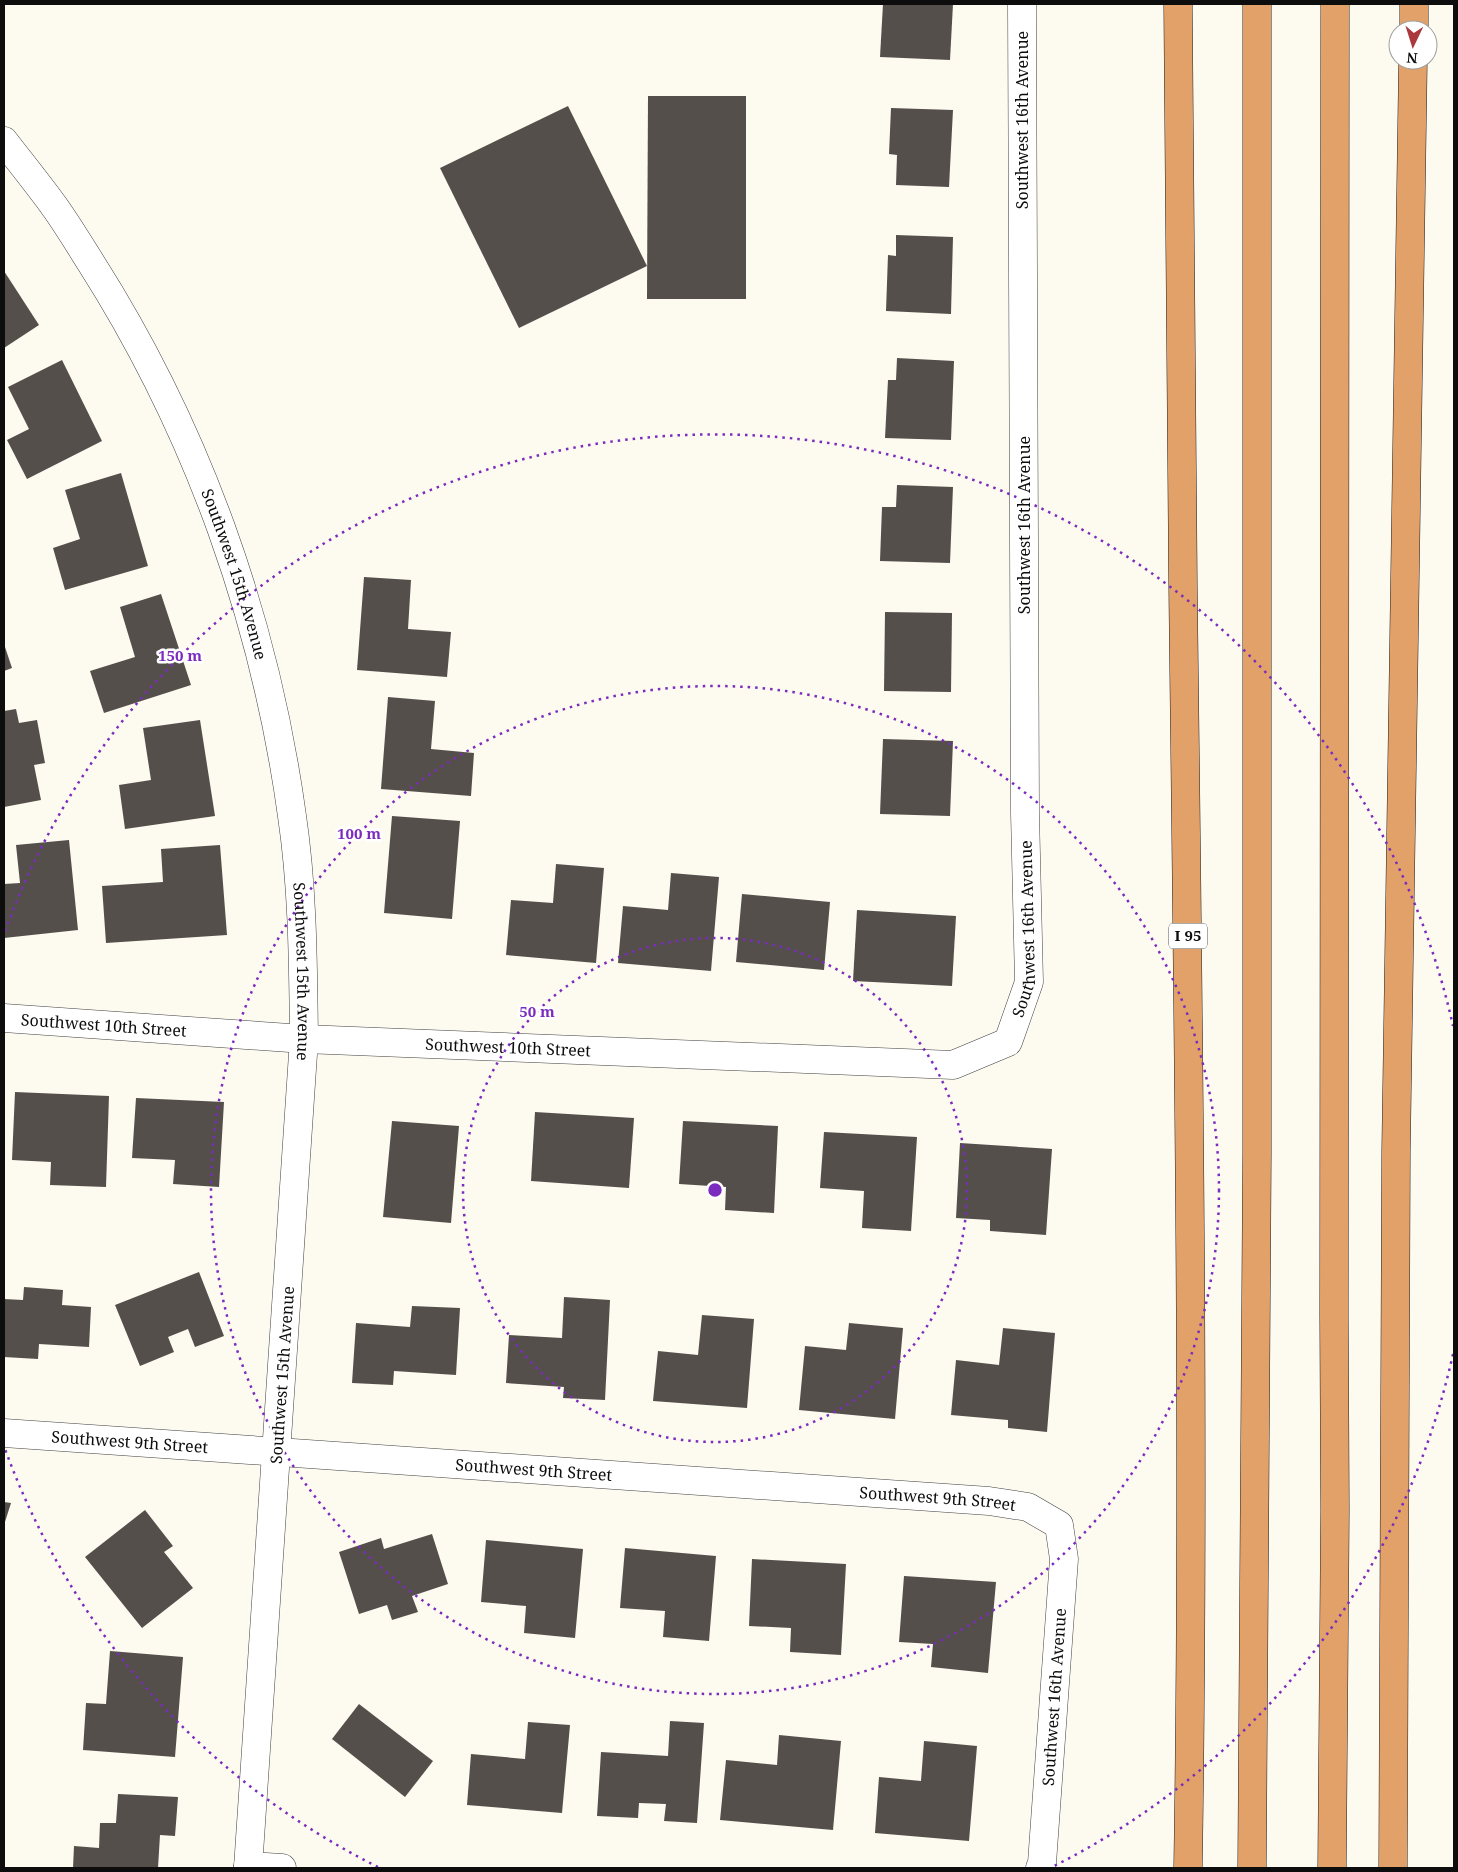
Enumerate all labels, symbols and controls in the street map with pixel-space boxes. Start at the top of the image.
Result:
north arrow [1388,20,1438,70]
street label: Southwest 16th Avenue [1011,31,1033,209]
text: N [1406,49,1418,68]
street label: Southwest 16th Avenue [1013,436,1035,614]
street label: Southwest 15th Avenue [196,486,272,662]
text: 150 m [158,645,202,665]
text: 100 m [337,823,381,843]
street label: Southwest 16th Avenue [1007,840,1040,1020]
street label: Southwest 15th Avenue [288,882,315,1061]
road number: I 95 [1169,924,1207,948]
text: 50 m [519,1001,555,1021]
street label: Southwest 10th Street [20,1008,188,1042]
street label: Southwest 10th Street [425,1033,592,1062]
centre of rings [706,1181,724,1199]
street label: Southwest 15th Avenue [265,1285,299,1465]
street label: Southwest 9th Street [51,1425,209,1458]
street label: Southwest 9th Street [455,1453,613,1486]
street label: Southwest 9th Street [859,1481,1018,1516]
street label: Southwest 16th Avenue [1037,1607,1071,1787]

